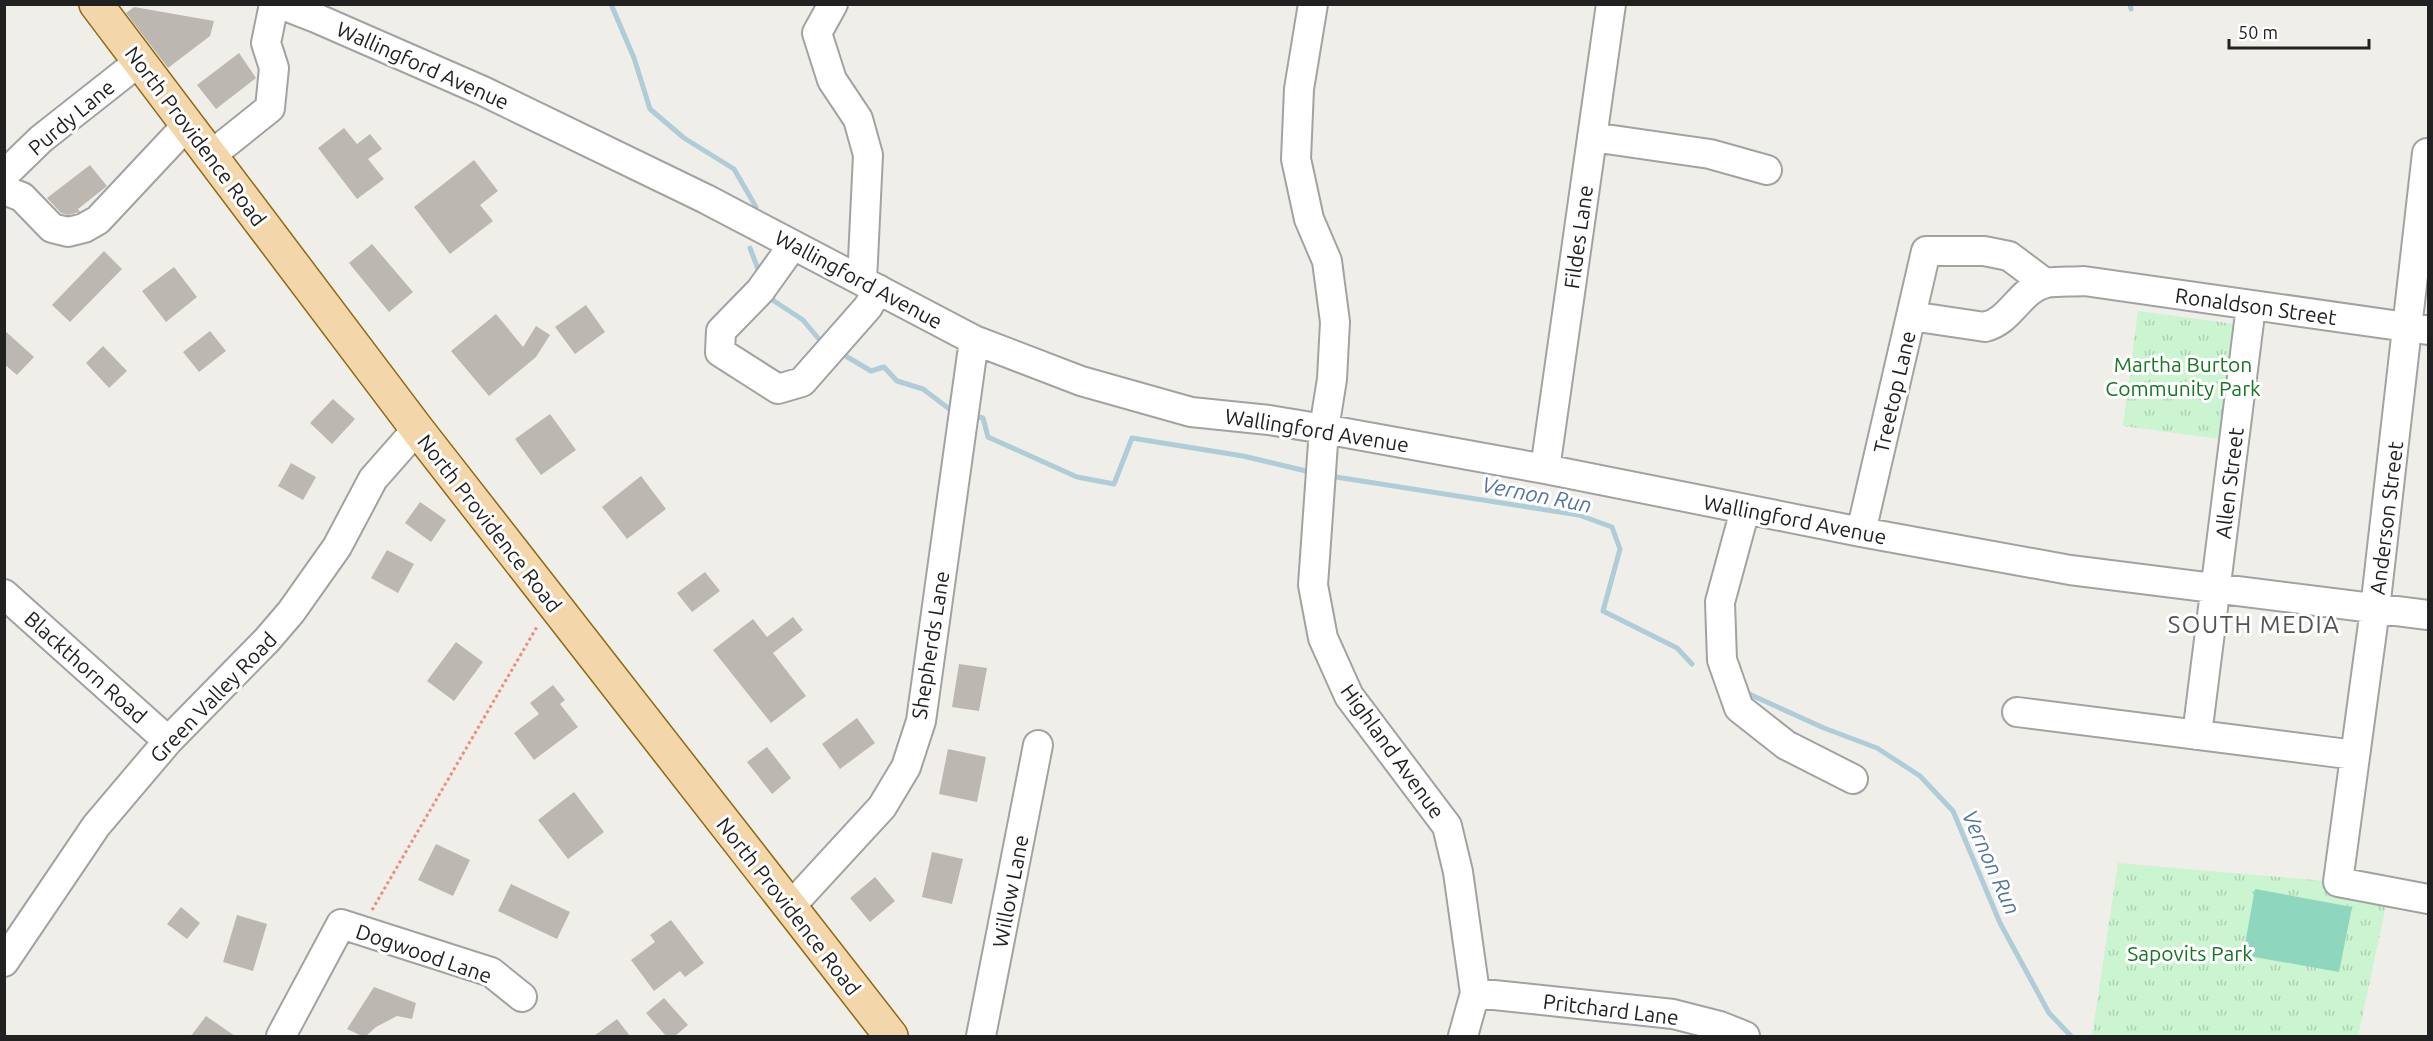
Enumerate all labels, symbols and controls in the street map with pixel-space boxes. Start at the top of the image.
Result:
scale bar [2229,12,2368,50]
street label: Wallingford Avenue [333,16,513,114]
text: 50 m [2238,22,2278,42]
street label: North Providence Road [121,41,271,231]
street label: Purdy Lane [23,74,119,160]
street label: Fildes Lane [1559,184,1597,290]
street label: Wallingford Avenue [771,225,947,333]
street label: Ronaldson Street [2174,283,2338,329]
street label: Treetop Lane [1868,329,1920,455]
park label: Martha Burton Community Park [2105,352,2261,400]
street label: Wallingford Avenue [1223,404,1411,456]
street label: Allen Street [2210,426,2248,540]
street label: North Providence Road [413,429,567,617]
street label: Anderson Street [2365,440,2407,596]
water label: Vernon Run [1480,471,1594,517]
street label: Wallingford Avenue [1701,489,1889,549]
street label: Shepherds Lane [906,569,954,721]
street label: Blackthorn Road [20,606,152,728]
district label: SOUTH MEDIA [2168,611,2340,638]
street label: Green Valley Road [145,627,281,767]
street label: Highland Avenue [1336,679,1450,823]
water label: Vernon Run [1958,806,2026,918]
street label: North Providence Road [712,812,866,1000]
street label: Willow Lane [987,833,1033,949]
street label: Dogwood Lane [353,919,495,987]
park label: Sapovits Park [2127,941,2253,965]
street label: Pritchard Lane [1542,989,1680,1029]

